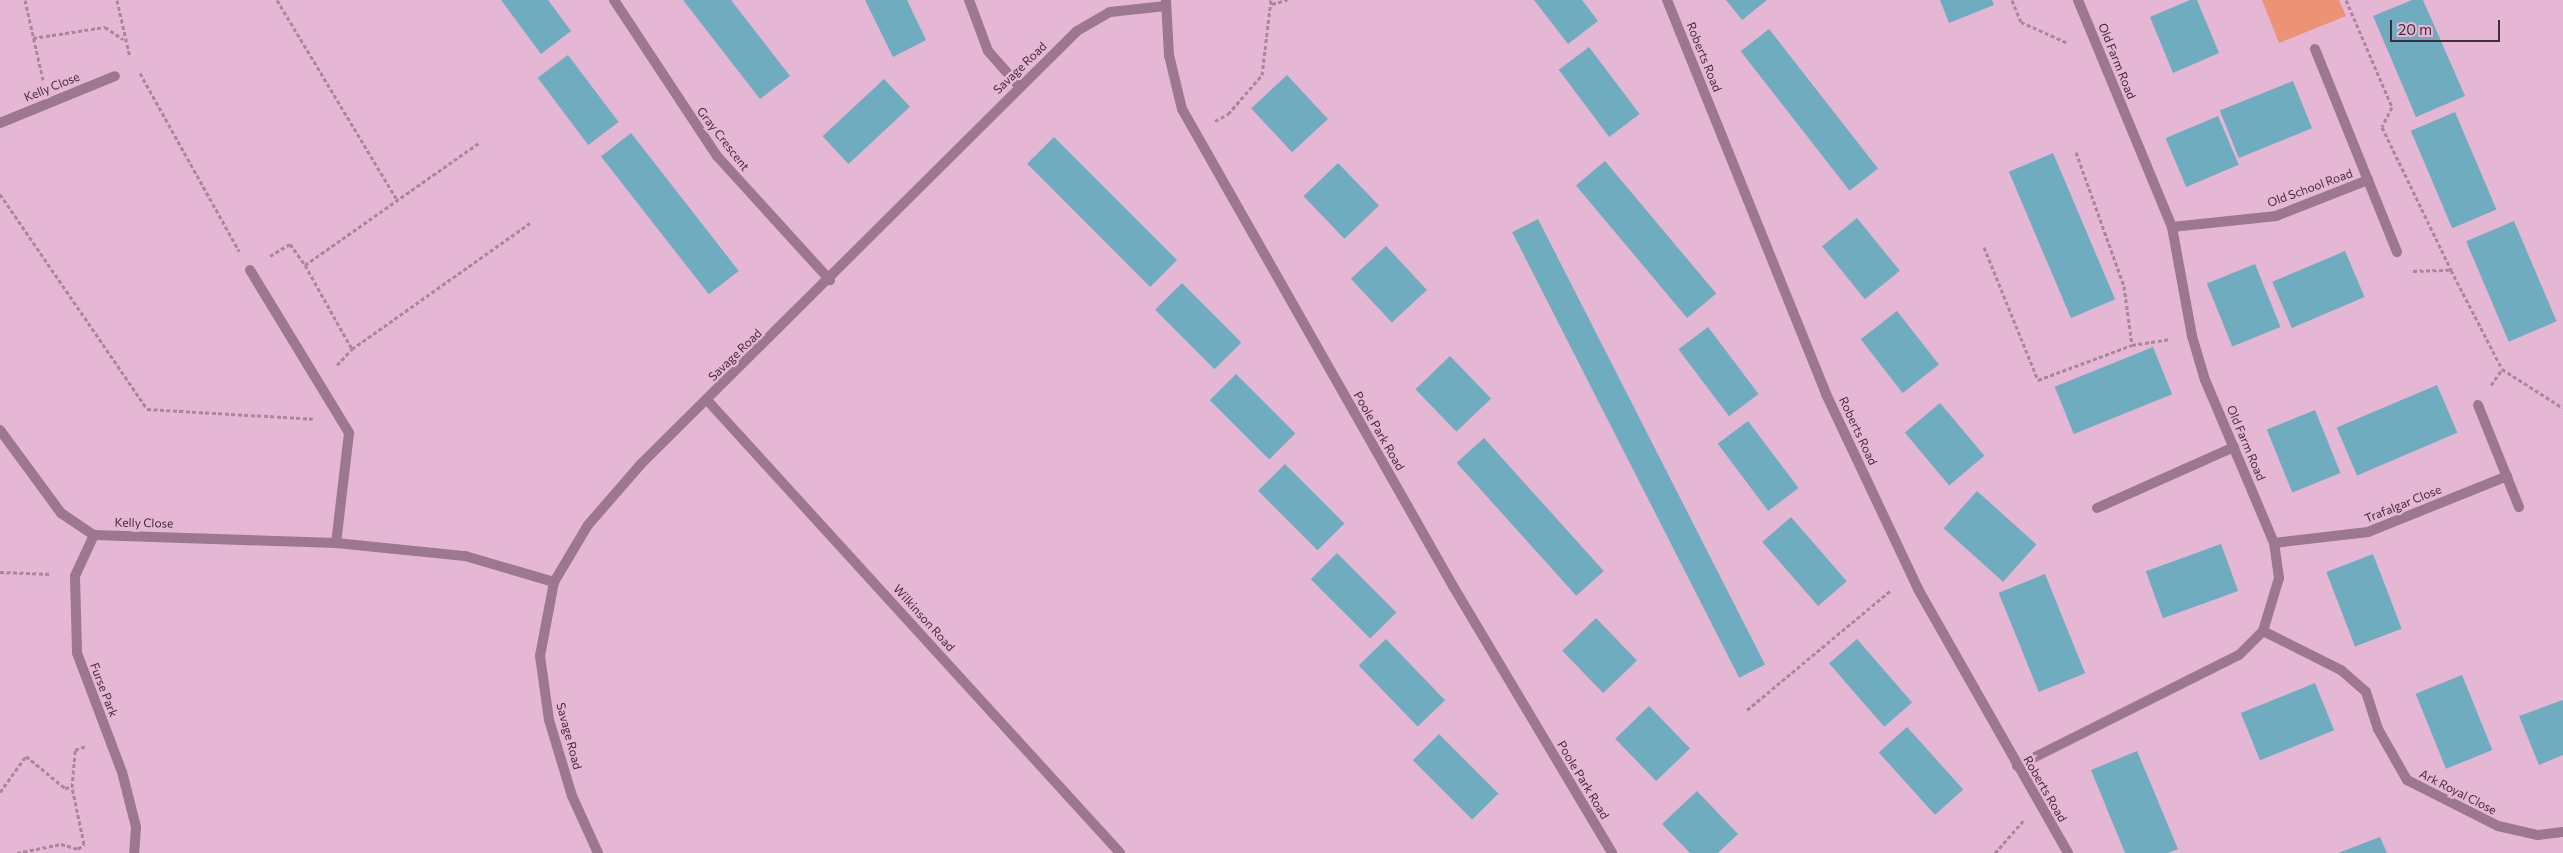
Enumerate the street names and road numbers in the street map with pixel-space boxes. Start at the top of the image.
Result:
street label: Roberts Road [1684,20,1724,94]
street label: Old Farm Road [2095,21,2139,101]
street label: Savage Road [990,39,1050,97]
street label: Kelly Close [22,69,82,105]
street label: Gray Crescent [694,104,752,174]
street label: Old School Road [2265,166,2355,210]
street label: Savage Road [705,326,765,384]
street label: Poole Park Road [1351,389,1407,473]
street label: Roberts Road [1836,395,1880,467]
street label: Old Farm Road [2224,403,2268,483]
street label: Trafalgar Close [2363,482,2443,526]
street label: Kelly Close [115,515,173,531]
street label: Wilkinson Road [890,582,958,654]
street label: Furse Park [87,661,121,719]
street label: Savage Road [553,701,585,771]
street label: Poole Park Road [1554,738,1612,822]
street label: Roberts Road [2020,753,2070,825]
street label: Ark Royal Close [2417,766,2499,818]

